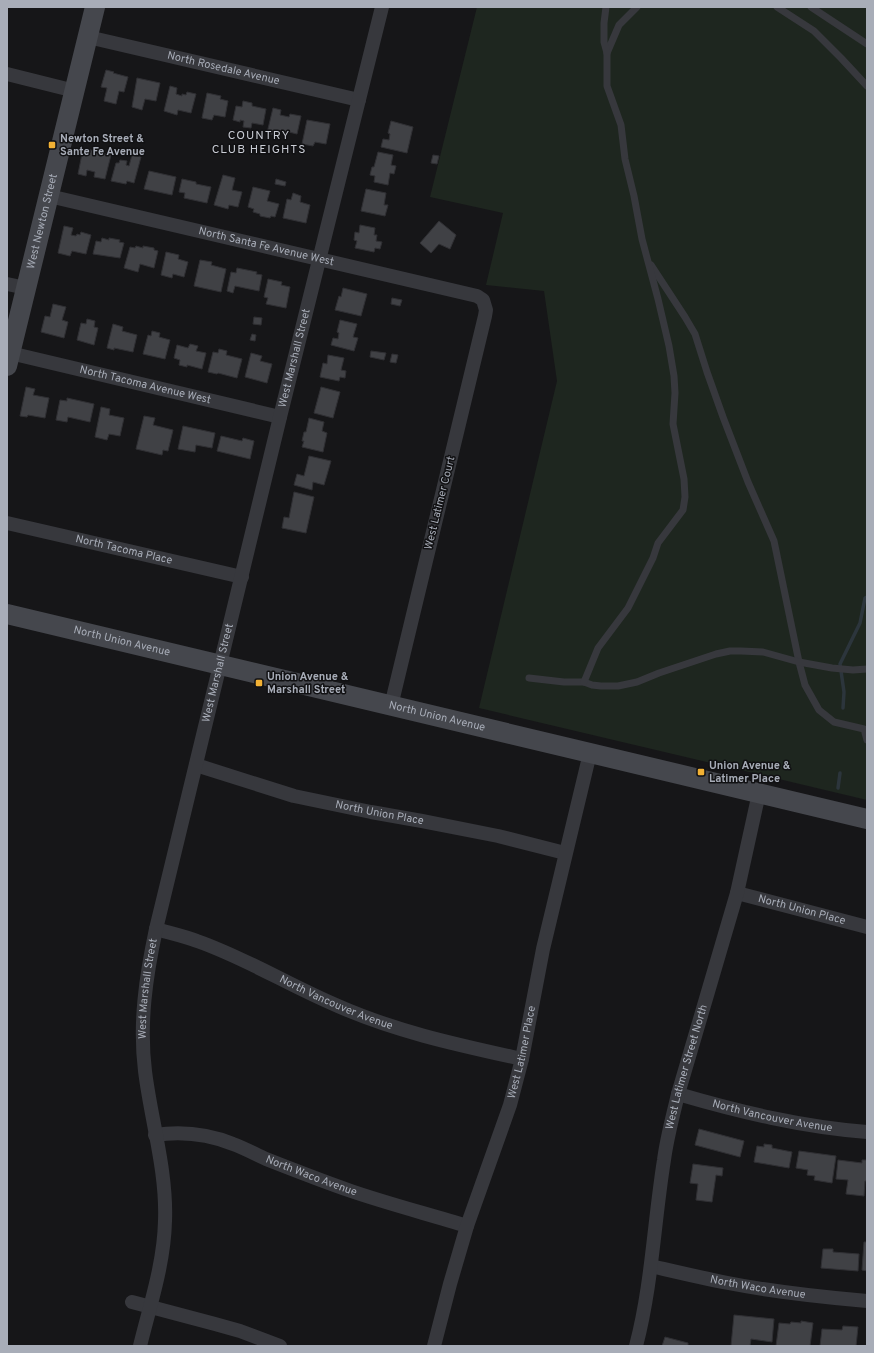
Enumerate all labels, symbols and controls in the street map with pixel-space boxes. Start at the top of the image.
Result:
street label: North Rosedale Avenue [166,49,281,88]
district label: COUNTRY CLUB HEIGHTS [212,128,306,158]
place label: Newton Street & Sante Fe Avenue [60,132,145,159]
marker: Newton Street & Sante Fe Avenue [47,140,57,150]
street label: West Newton Street [24,172,61,270]
street label: North Santa Fe Avenue West [197,224,335,269]
street label: West Marshall Street [276,307,314,409]
street label: North Tacoma Avenue West [78,363,212,407]
street label: West Latimer Court [422,455,458,551]
street label: North Tacoma Place [74,532,174,568]
street label: West Marshall Street [199,622,237,724]
street label: North Union Avenue [72,623,172,660]
place label: Union Avenue & Marshall Street [267,670,349,697]
marker: Union Avenue & Marshall Street [254,678,264,688]
street label: North Union Avenue [387,698,487,735]
place label: Union Avenue & Latimer Place [709,759,791,786]
marker: Union Avenue & Latimer Place [696,767,706,777]
street label: North Union Place [334,798,425,828]
street label: North Union Place [757,892,847,928]
street label: West Marshall Street [136,937,161,1039]
street label: North Vancouver Avenue [277,972,395,1033]
street label: West Latimer Street North [663,1003,711,1131]
street label: West Latimer Place [505,1005,539,1100]
street label: North Vancouver Avenue [711,1097,833,1135]
street label: North Waco Avenue [264,1153,359,1200]
street label: North Waco Avenue [709,1273,806,1302]

